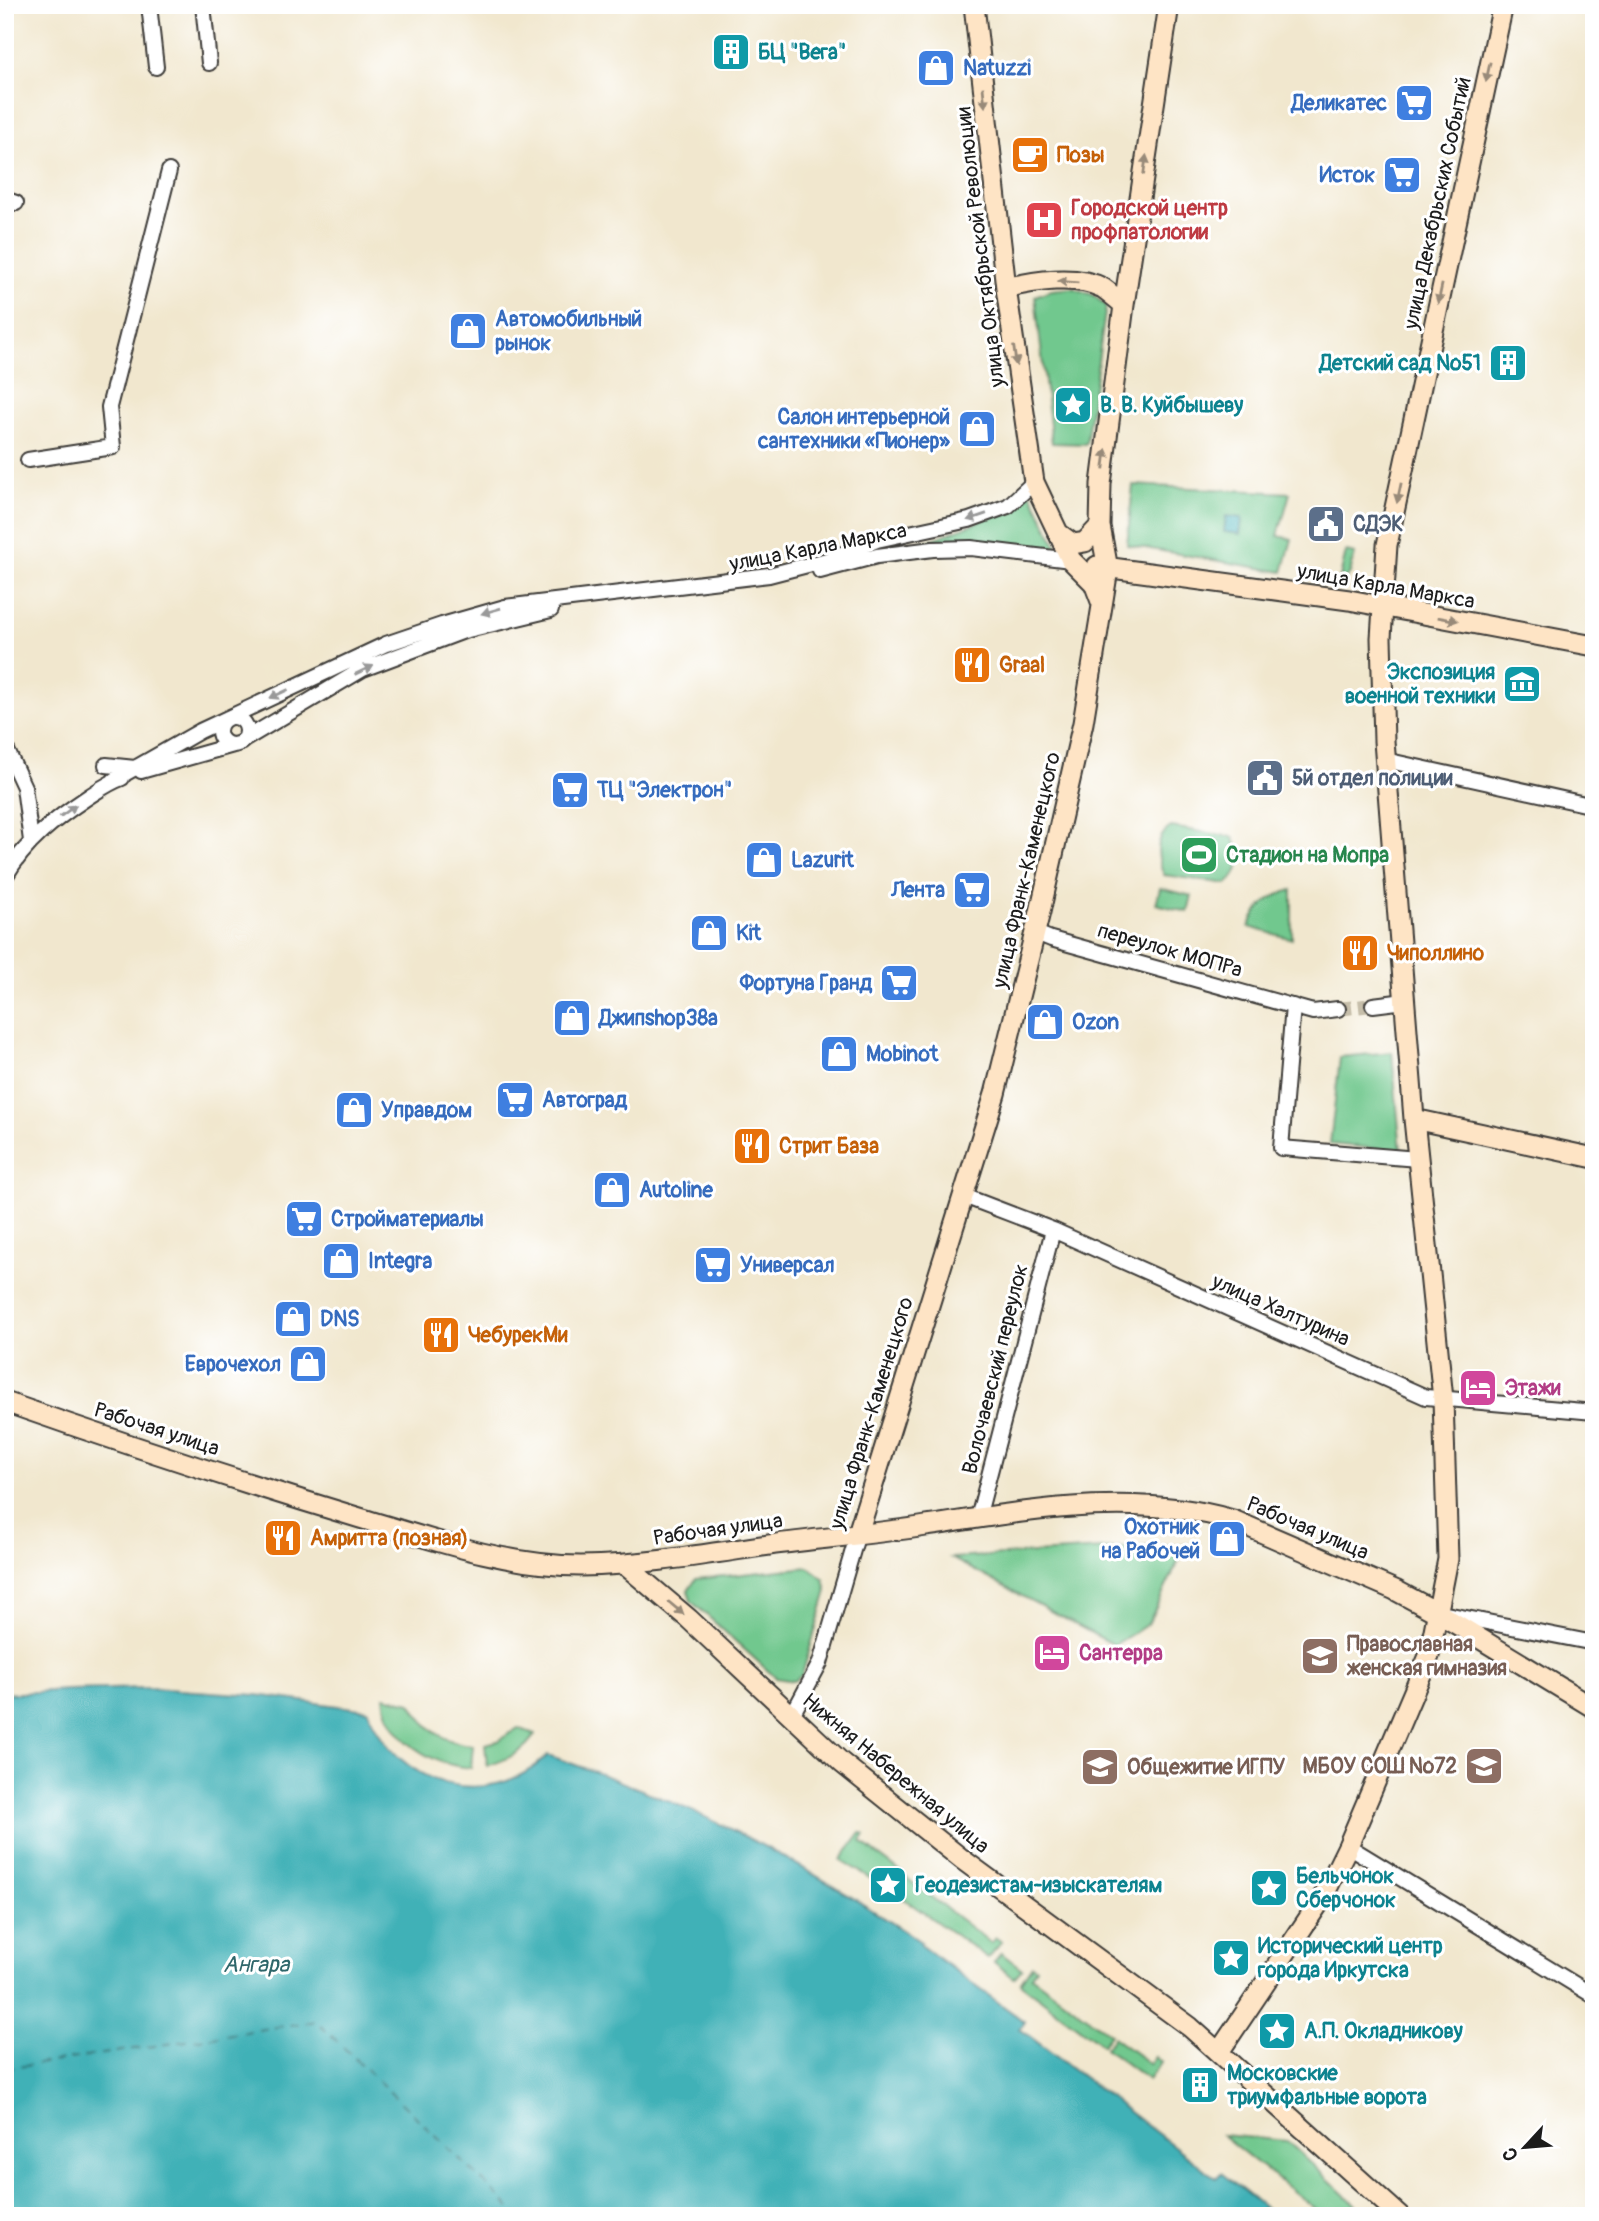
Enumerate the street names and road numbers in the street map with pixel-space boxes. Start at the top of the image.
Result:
street label: улица Декабрьских Событий [1397,75,1477,333]
street label: улица Октябрьской Революции [950,105,1011,390]
street label: улица Карла Маркса [726,517,909,578]
street label: улица Карла Маркса [1294,557,1477,615]
street label: улица Франк-Каменецкого [986,749,1067,992]
street label: переулок МОПРа [1094,917,1245,984]
street label: Волочаевский переулок [956,1261,1035,1477]
street label: улица Халтурина [1207,1268,1354,1353]
street label: улица Франк-Каменецкого [823,1294,920,1533]
street label: Рабочая улица [91,1397,223,1462]
street label: Рабочая улица [1243,1491,1373,1566]
street label: Рабочая улица [652,1507,784,1552]
street label: Нижняя Набережная улица [796,1687,995,1860]

